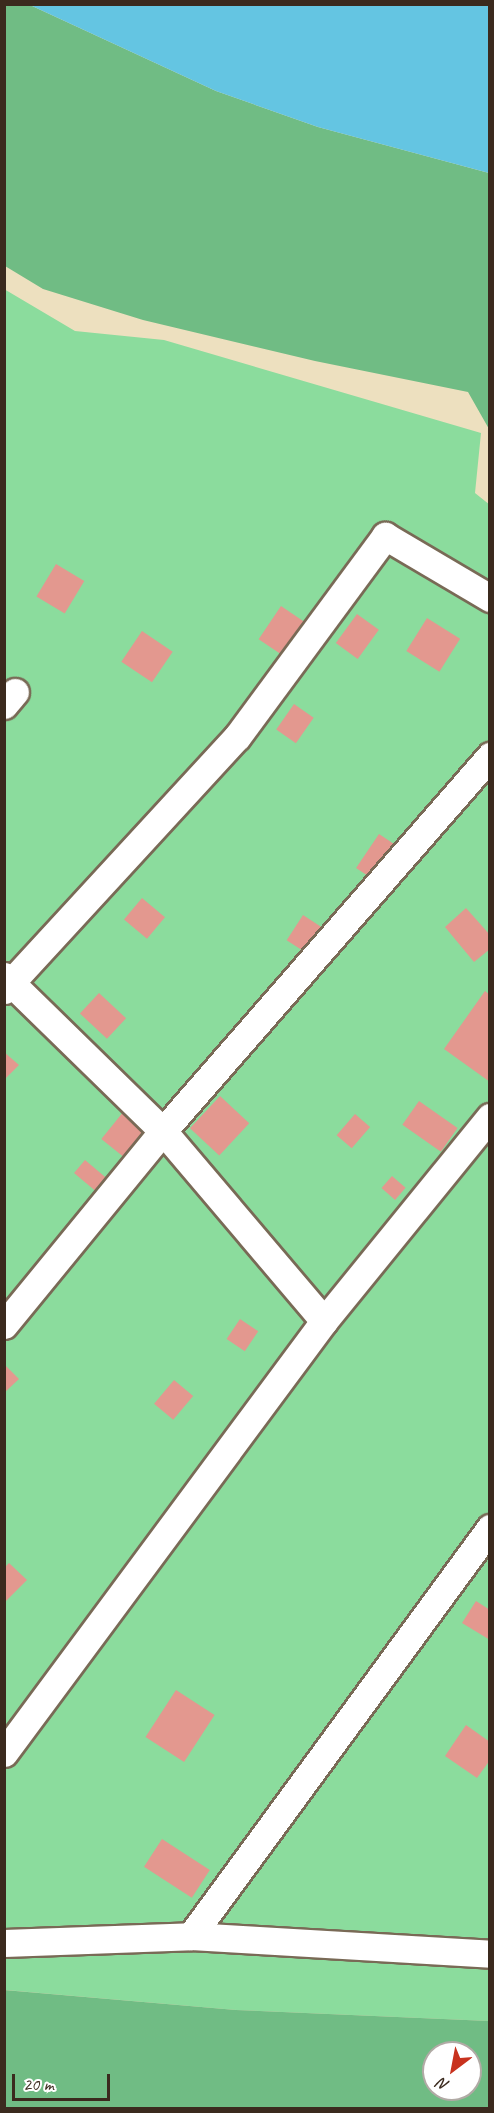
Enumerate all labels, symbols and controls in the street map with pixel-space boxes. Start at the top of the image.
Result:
north arrow [422,2041,482,2101]
scale bar [15,2062,112,2100]
text: 20 m [23,2073,54,2095]
text: N [434,2073,453,2096]

